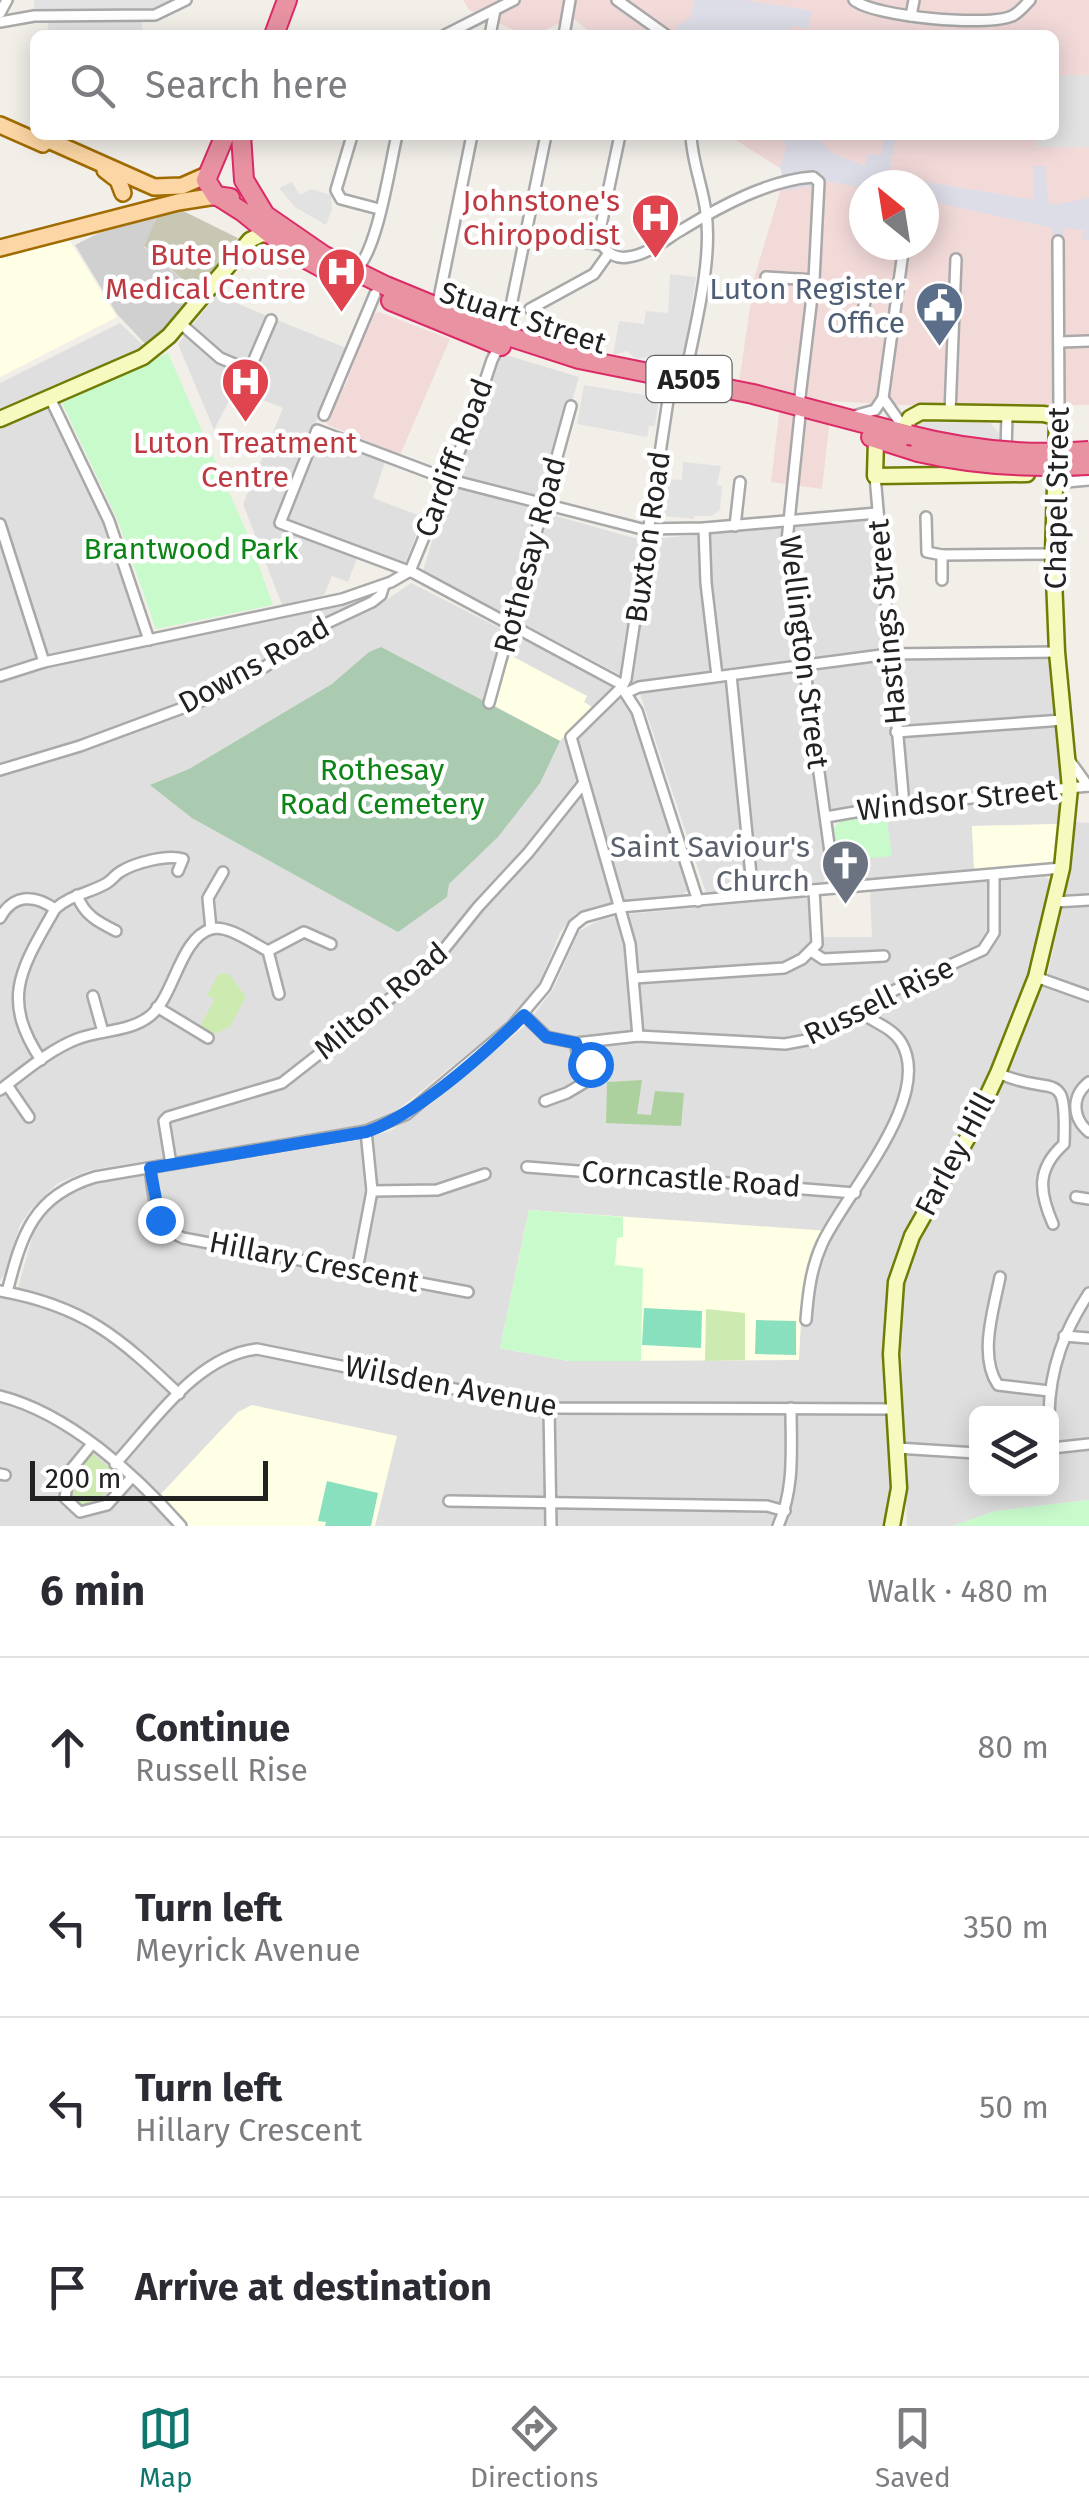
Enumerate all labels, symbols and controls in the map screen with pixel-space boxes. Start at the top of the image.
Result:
search box [30,30,1059,140]
icon: search [65,58,120,113]
text: Search here [145,62,348,108]
north arrow [849,170,939,260]
place label: Johnstone's Chiropodist [462,183,620,253]
hospital icon: Johnstone's Chiropodist [629,192,681,260]
place label: Bute House Medical Centre [105,237,306,307]
hospital icon: Bute House Medical Centre [315,246,367,314]
place label: Luton Register Office [709,271,905,341]
street label: Stuart Street [435,274,611,362]
public building icon: Luton Register Office [914,280,966,348]
hospital icon: Luton Treatment Centre [219,356,271,424]
road number: A505 [646,356,732,402]
street label: Cardiff Road [407,374,501,542]
street label: Chapel Street [1037,406,1077,590]
place label: Luton Treatment Centre [133,425,357,495]
street label: Buxton Road [618,449,678,625]
street label: Rothesay Road [487,453,573,657]
street label: Hastings Street [860,518,914,726]
park label: Brantwood Park [84,531,299,567]
street label: Wellington Street [772,533,836,771]
street label: Downs Road [172,609,336,721]
park label: Rothesay Road Cemetery [280,752,485,822]
street label: Windsor Street [855,772,1059,828]
place label: Saint Saviour's Church [610,829,810,899]
church icon: Saint Saviour's Church [819,838,871,906]
street label: Milton Road [307,935,455,1067]
street label: Russell Rise [798,949,960,1053]
route start [568,1042,614,1088]
street label: Farley Hill [907,1086,1003,1222]
street label: Corncastle Road [580,1153,802,1205]
route end [138,1198,184,1244]
street label: Hillary Crescent [206,1224,422,1300]
street label: Wilsden Avenue [342,1348,560,1424]
map controls [969,1406,1059,1496]
button: layers [969,1406,1059,1496]
scale bar [30,1456,268,1500]
text: 200 m [45,1462,122,1495]
text: 6 min [40,1566,145,1616]
text: Walk · 480 m [868,1572,1049,1610]
text: Continue [135,1705,290,1751]
icon: ahead [40,1720,95,1775]
text: 80 m [978,1728,1049,1766]
text: Russell Rise [135,1751,308,1789]
text: Turn left [135,1885,282,1931]
icon: left [40,1900,95,1955]
text: 350 m [963,1908,1049,1946]
text: Meyrick Avenue [135,1931,361,1969]
text: Turn left [135,2065,282,2111]
icon: left [40,2080,95,2135]
text: 50 m [979,2088,1049,2126]
text: Hillary Crescent [135,2111,362,2149]
icon: arrive [40,2260,95,2315]
text: Arrive at destination [135,2264,492,2310]
tab: Map [138,2401,193,2494]
tab: Directions [470,2401,598,2494]
tab: Saved [875,2401,951,2494]

